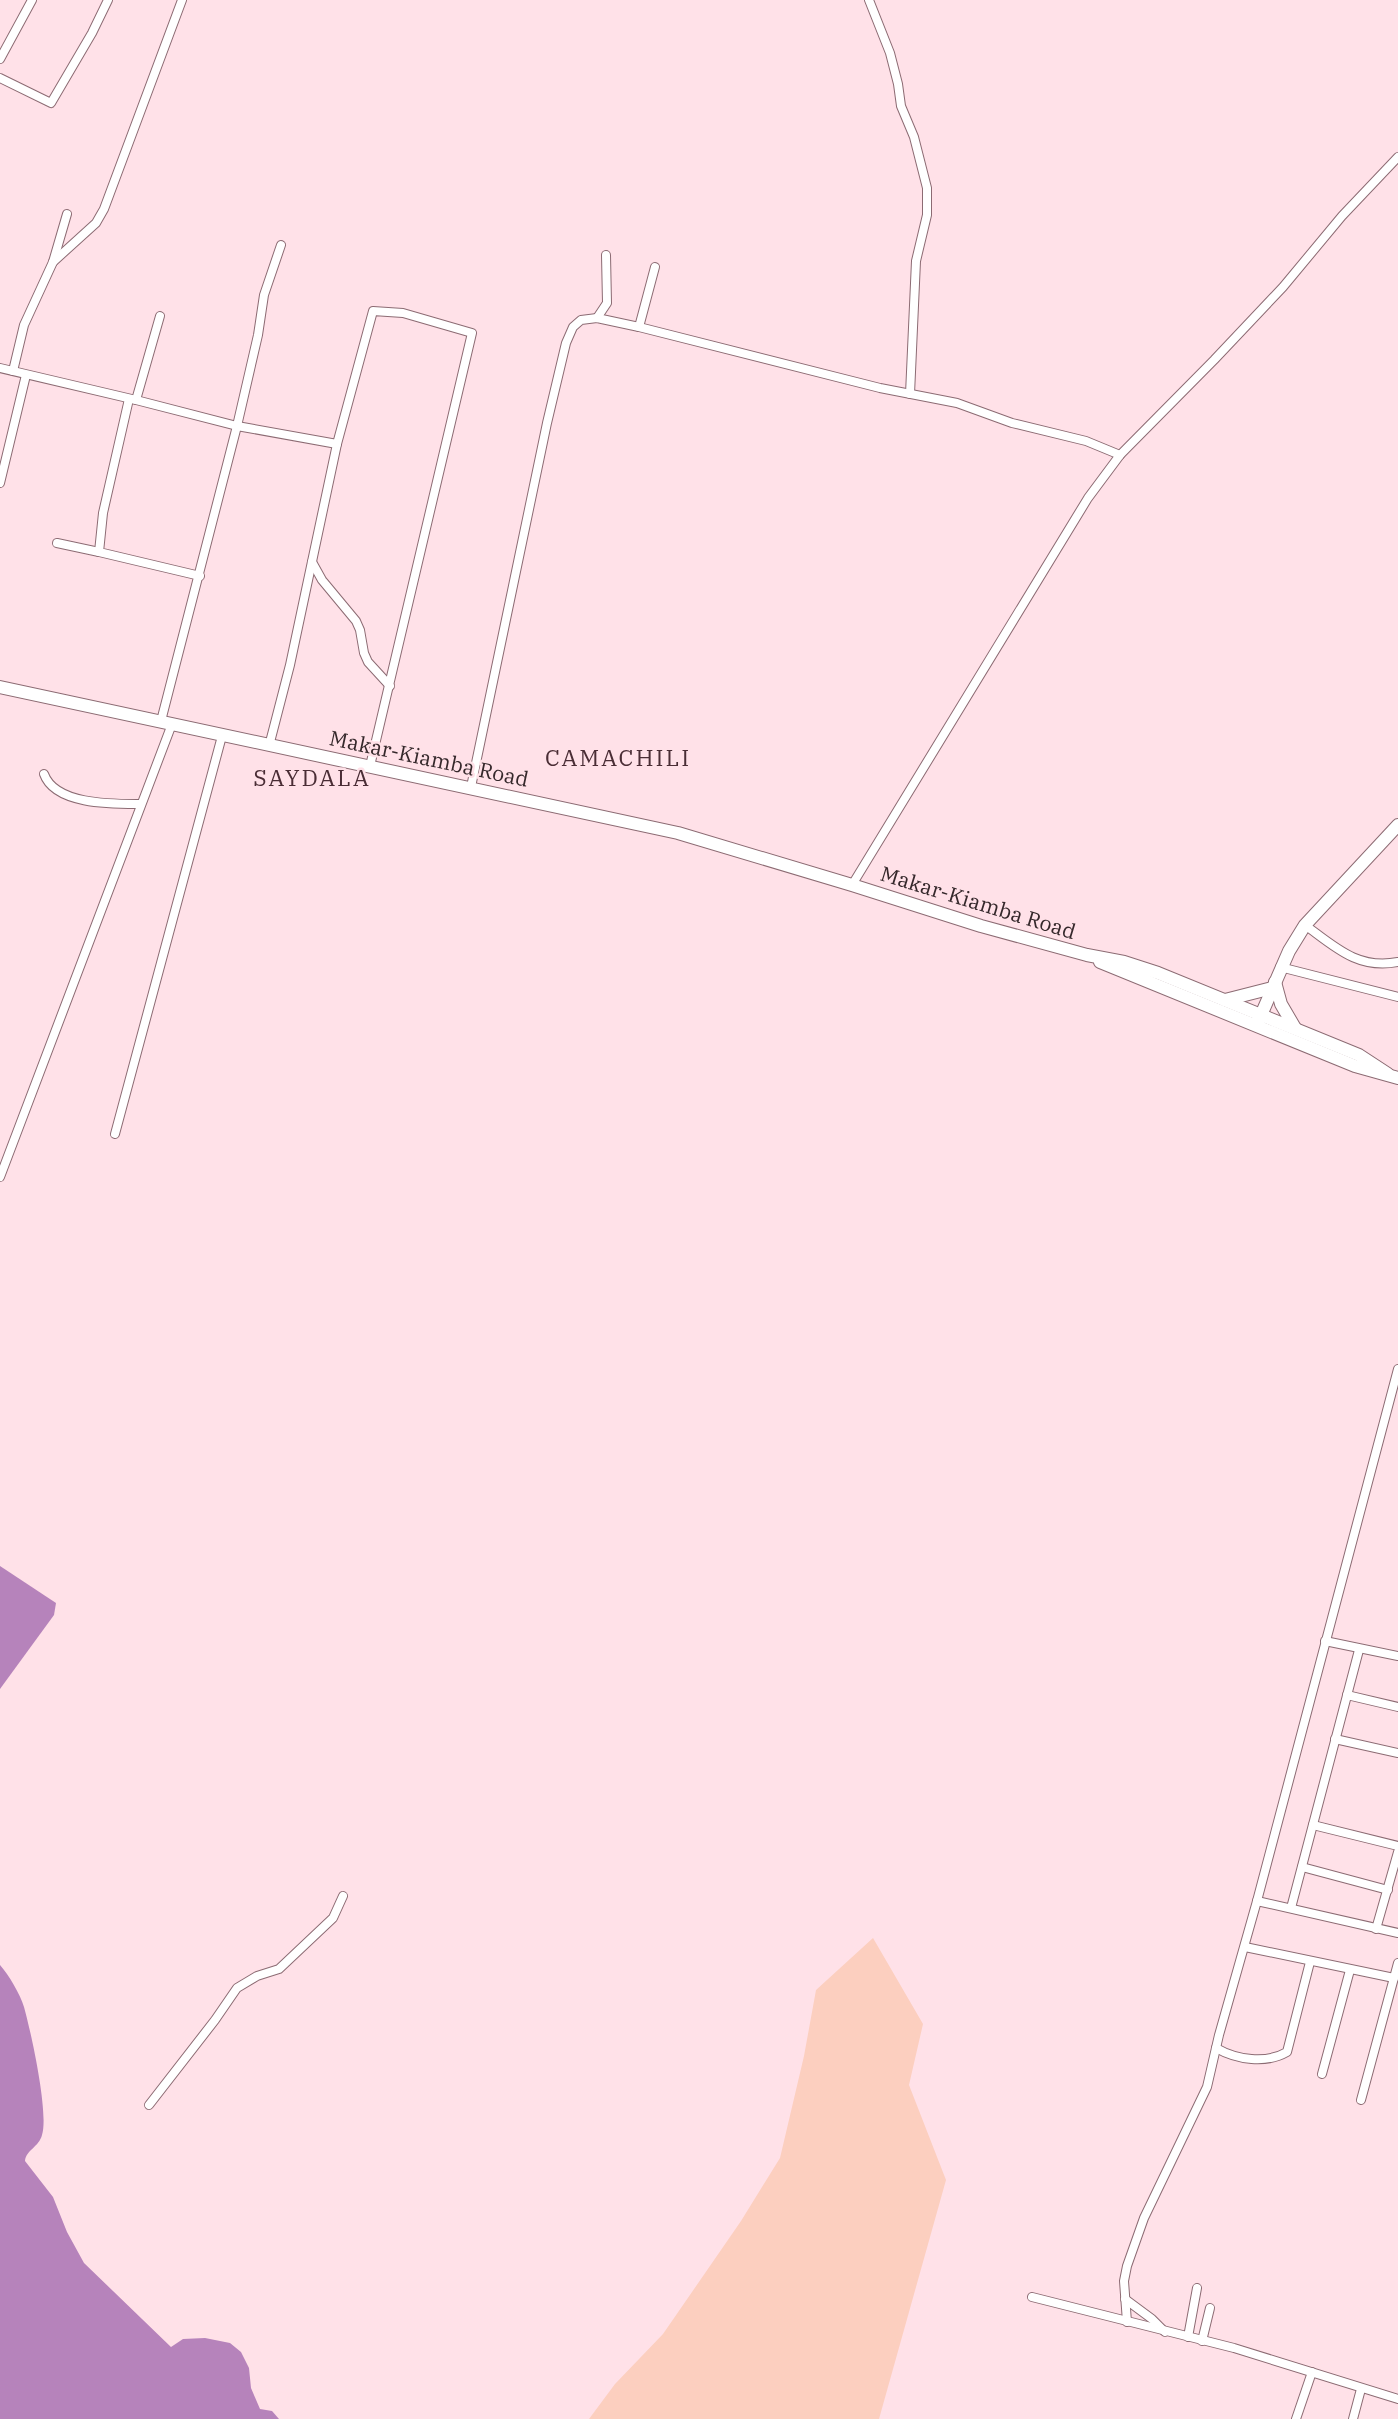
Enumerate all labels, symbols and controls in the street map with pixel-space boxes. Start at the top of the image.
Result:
street label: Makar-Kiamba Road [327,723,532,793]
district label: CAMACHILI [545,742,691,772]
district label: SAYDALA [253,762,371,792]
street label: Makar-Kiamba Road [877,859,1080,945]

